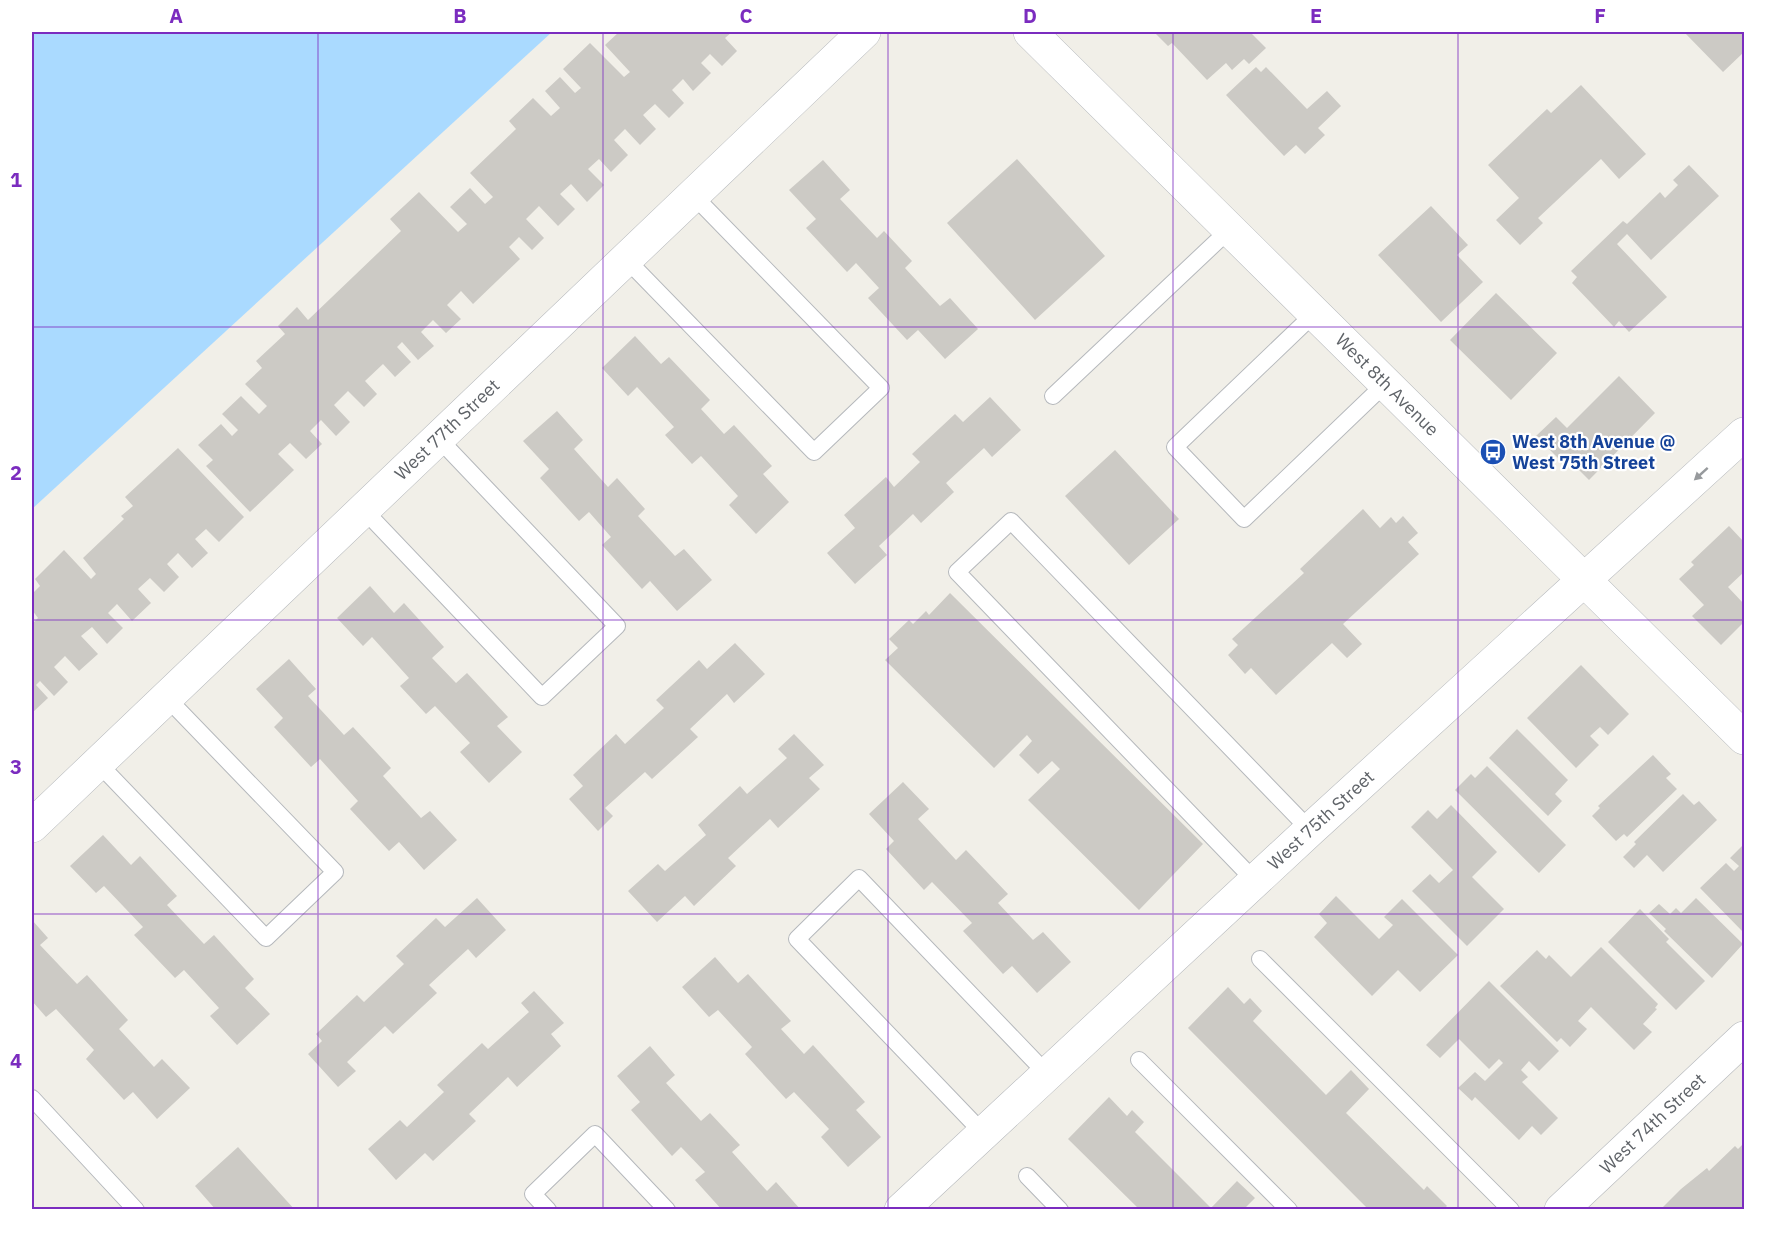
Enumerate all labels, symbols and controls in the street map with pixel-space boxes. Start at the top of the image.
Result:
text: A [169,2,183,29]
text: B [453,2,467,29]
text: C [739,2,753,29]
text: D [1023,2,1037,29]
text: E [1310,2,1322,29]
text: F [1594,2,1606,29]
text: 1 [10,166,22,193]
street label: West 8th Avenue [1331,328,1444,441]
street label: West 77th Street [389,374,504,485]
place label: West 8th Avenue @ West 75th Street [1512,430,1675,474]
bus stop icon: West 8th Avenue @ West 75th Street [1478,437,1508,467]
text: 2 [10,459,22,486]
one-way arrow [1694,467,1709,481]
text: 3 [10,753,22,780]
street label: West 75th Street [1263,765,1379,875]
text: 4 [10,1047,22,1074]
street label: West 74th Street [1595,1068,1710,1179]

